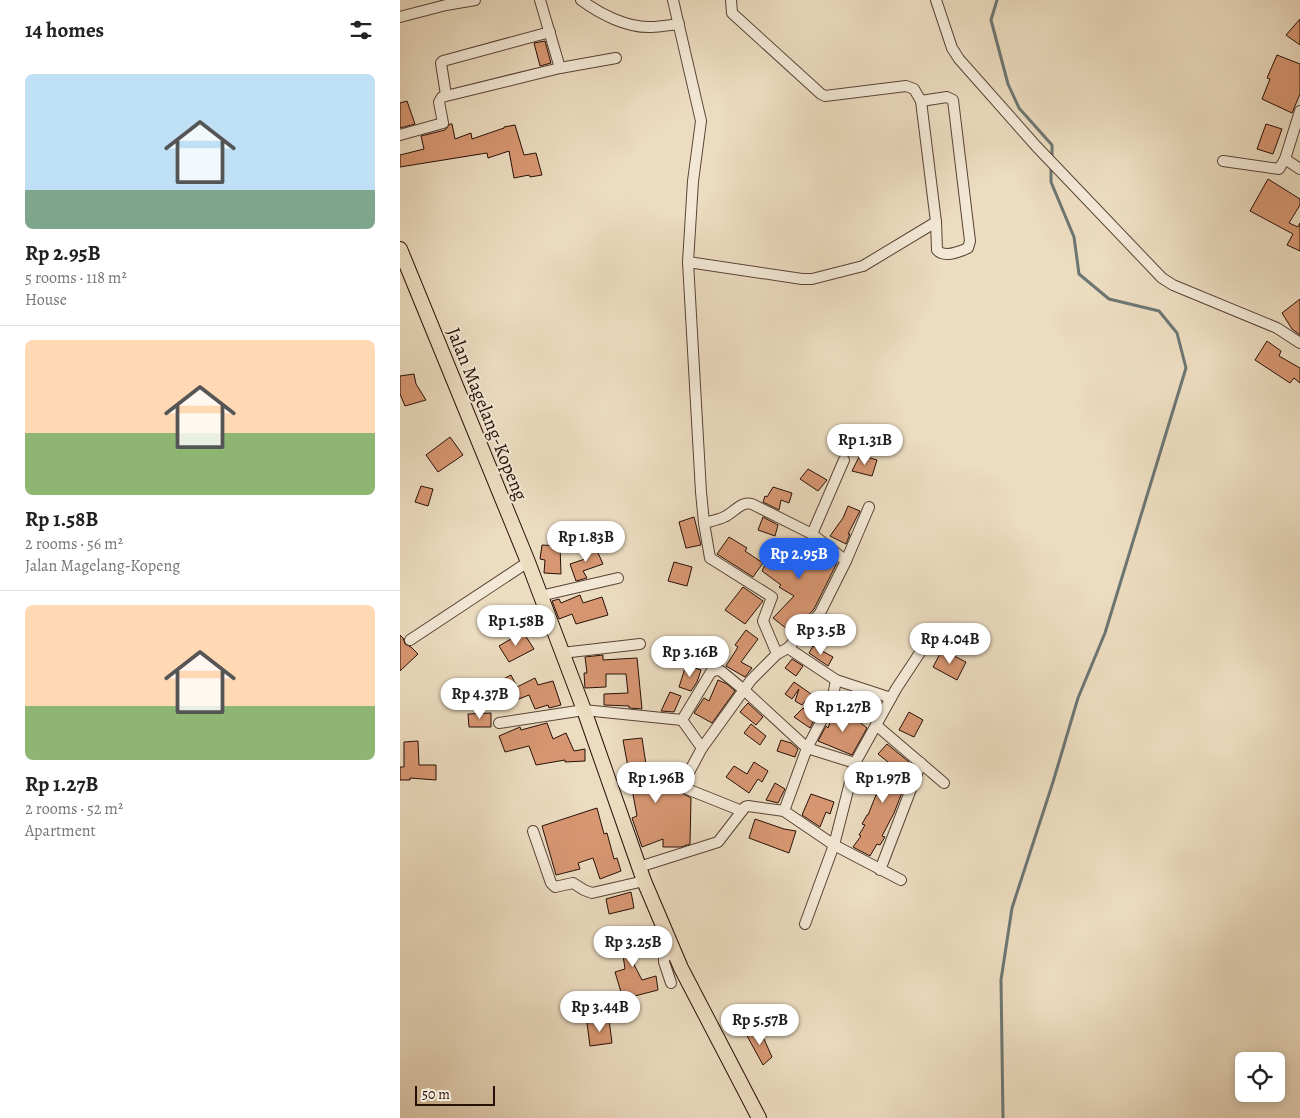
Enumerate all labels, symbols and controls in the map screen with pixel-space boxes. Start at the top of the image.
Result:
text: 14 homes [25,16,104,44]
icon: filters [347,16,375,44]
icon: home [155,107,245,197]
text: Rp 2.95B [25,239,101,267]
text: 5 rooms · 118 m² [25,267,127,289]
text: House [25,289,67,311]
street label: Jalan Magelang-Kopeng [440,324,534,505]
icon: home [155,372,245,462]
pin: Rp 1.31B [813,424,917,466]
text: Rp 1.31B [838,429,892,451]
text: Rp 1.58B [25,505,98,533]
pin: Rp 1.83B [534,520,638,563]
text: Rp 1.83B [558,526,614,548]
text: 2 rooms · 56 m² [25,533,123,555]
pin: Rp 2.95B [747,538,851,580]
text: Rp 2.95B [770,543,828,565]
text: Jalan Magelang-Kopeng [25,555,180,577]
pin: Rp 1.58B [464,604,568,647]
text: Rp 1.58B [488,610,544,632]
pin: Rp 3.5B [775,614,867,656]
text: Rp 3.5B [796,619,846,641]
pin: Rp 4.04B [898,622,1002,665]
text: Rp 4.04B [921,628,979,650]
pin: Rp 3.16B [638,636,742,678]
icon: home [155,637,245,727]
text: Rp 3.16B [662,641,718,663]
pin: Rp 4.37B [428,678,532,720]
text: Rp 4.37B [452,683,508,705]
pin: Rp 1.27B [791,690,895,733]
text: Rp 1.27B [815,696,871,718]
pin: Rp 1.96B [604,762,708,804]
pin: Rp 1.97B [831,762,935,804]
text: Rp 1.96B [628,767,684,789]
text: Rp 1.97B [855,767,911,789]
text: Rp 1.27B [25,770,99,798]
text: 2 rooms · 52 m² [25,798,123,820]
text: Apartment [25,820,96,842]
pin: Rp 3.25B [581,926,685,968]
text: Rp 3.25B [604,931,662,953]
pin: Rp 3.44B [548,990,652,1033]
text: Rp 3.44B [571,996,629,1018]
pin: Rp 5.57B [708,1004,812,1046]
text: Rp 5.57B [732,1009,788,1031]
map controls [1235,1052,1285,1102]
button: locate [1235,1052,1285,1102]
scale bar [415,1083,495,1106]
text: 50 m [422,1085,450,1104]

